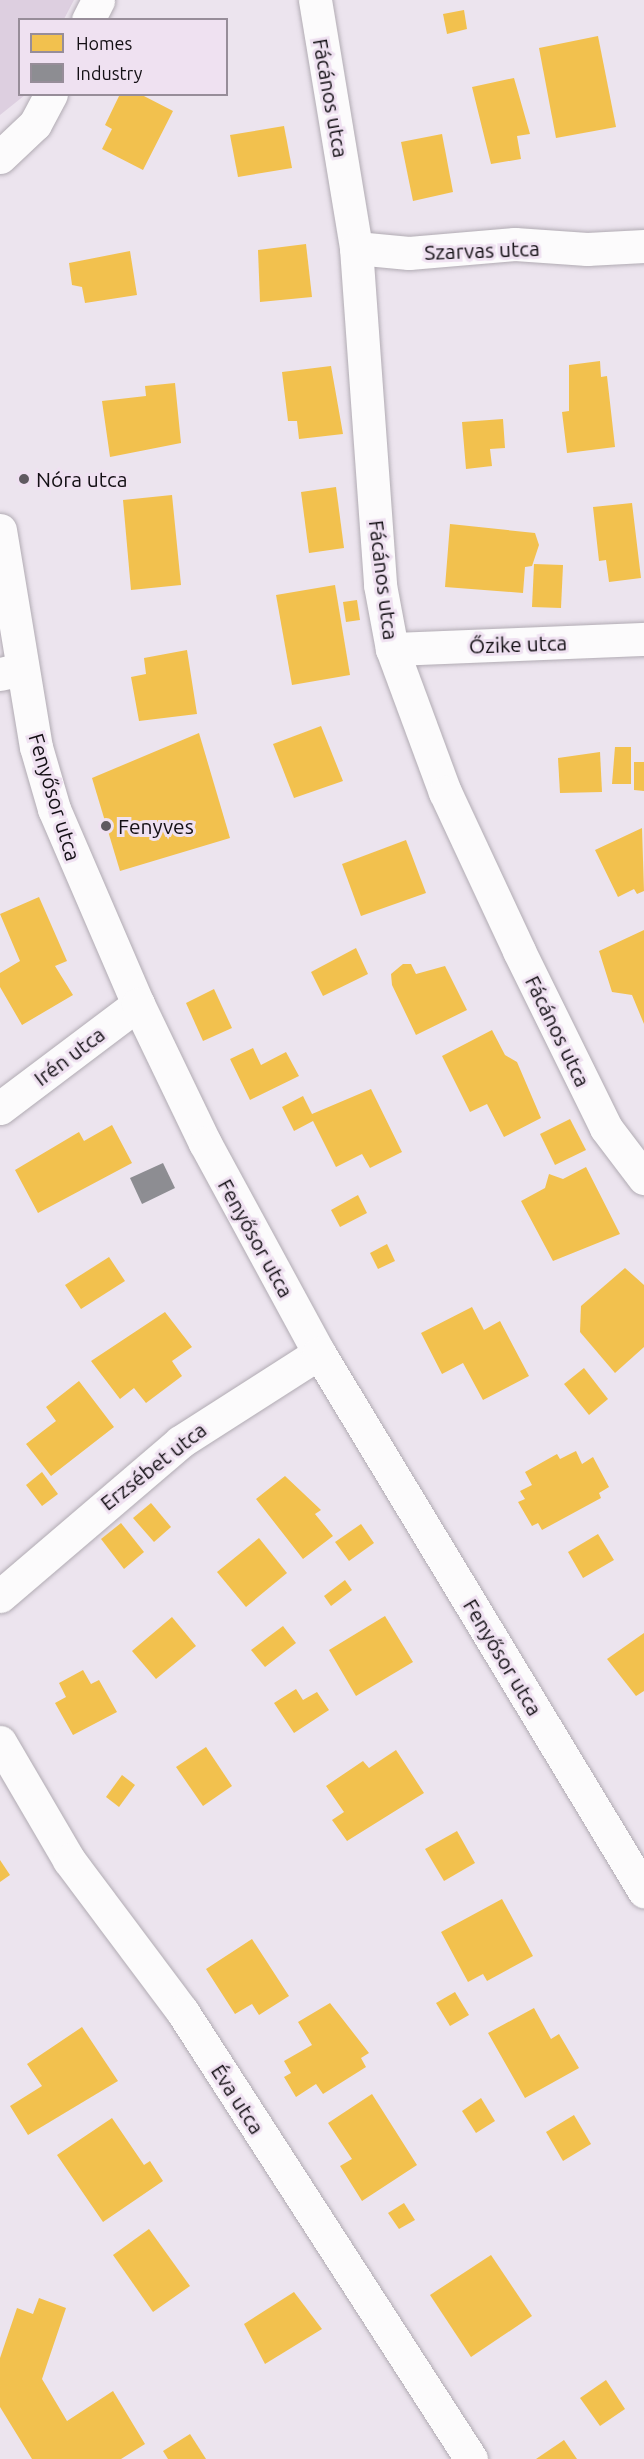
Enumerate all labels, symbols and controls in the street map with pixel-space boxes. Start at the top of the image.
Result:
legend [18,18,228,96]
text: Homes [76,33,132,53]
street label: Fácános utca [308,37,354,159]
text: Industry [76,63,142,83]
street label: Szarvas utca [424,235,540,265]
place label: Nóra utca [36,466,128,492]
marker: Nóra utca [17,472,31,486]
street label: Fácános utca [364,519,404,641]
street label: Őzike utca [468,630,568,658]
street label: Fenyősor utca [24,730,86,864]
place label: Fenyves [118,813,194,839]
marker: Fenyves [99,819,113,833]
street label: Fácános utca [520,971,596,1091]
street label: Irén utca [29,1021,109,1091]
street label: Fenyősor utca [213,1174,299,1302]
street label: Erzsébet utca [95,1417,211,1515]
street label: Fenyősor utca [458,1594,548,1720]
street label: Éva utca [206,2059,270,2139]

